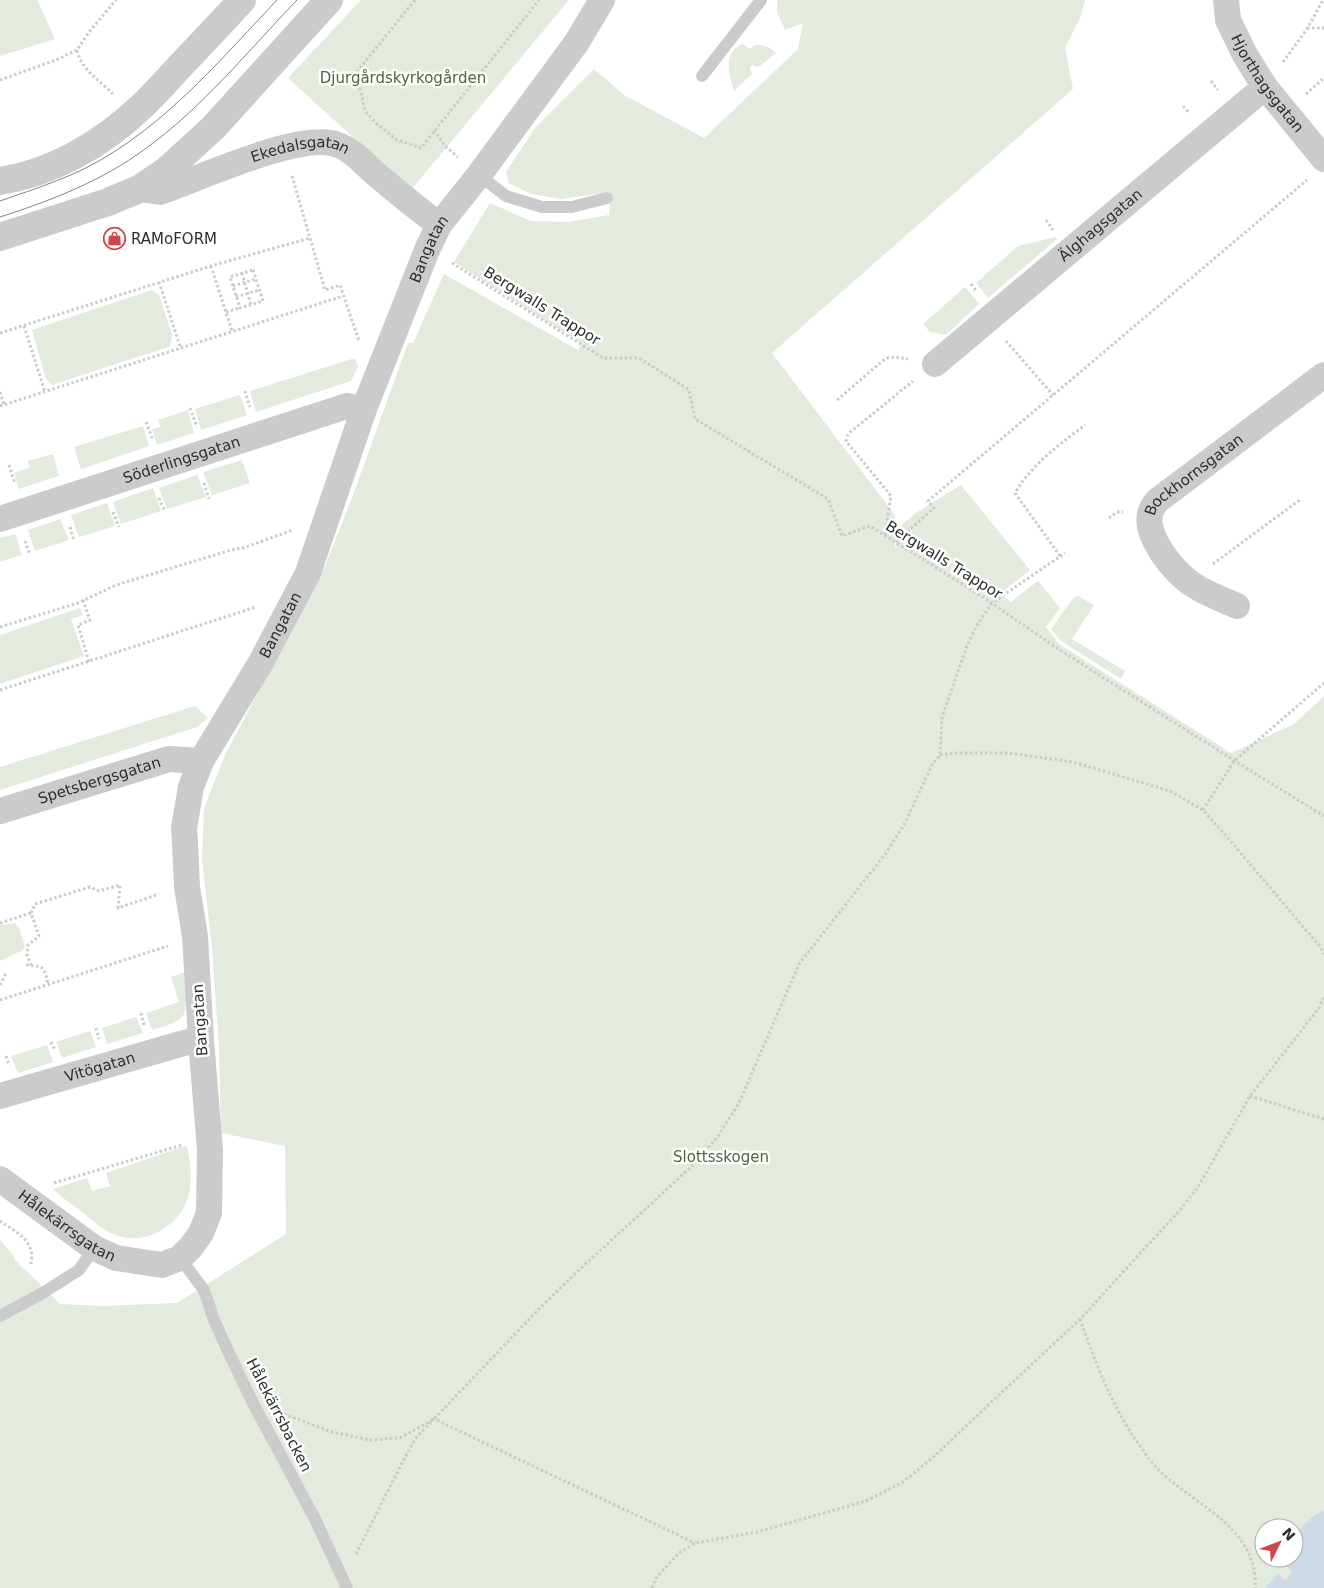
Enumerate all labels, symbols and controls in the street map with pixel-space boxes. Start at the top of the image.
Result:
street label: Hjorthagsgatan [1227,31,1308,136]
park label: Djurgårdskyrkogården [320,69,486,87]
street label: Ekedalsgatan [248,133,353,166]
street label: Älghagsgatan [1054,185,1146,265]
street label: Bangatan [406,212,452,285]
shop icon: RAMoFORM [103,227,127,251]
place label: RAMoFORM [131,230,217,248]
street label: Bergwalls Trappor [480,263,604,350]
street label: Bockhornsgatan [1141,430,1247,518]
street label: Söderlingsgatan [121,432,243,487]
street label: Bergwalls Trappor [882,517,1006,604]
street label: Bangatan [256,589,305,661]
street label: Spetsbergsgatan [36,753,163,808]
street label: Bangatan [189,983,211,1057]
street label: Vitögatan [63,1049,137,1086]
park label: Slottsskogen [673,1148,769,1166]
street label: Hålekärrsgatan [15,1186,118,1266]
street label: Hålekärrsbacken [243,1355,315,1475]
north arrow [1254,1518,1304,1568]
text: N [1279,1525,1299,1544]

